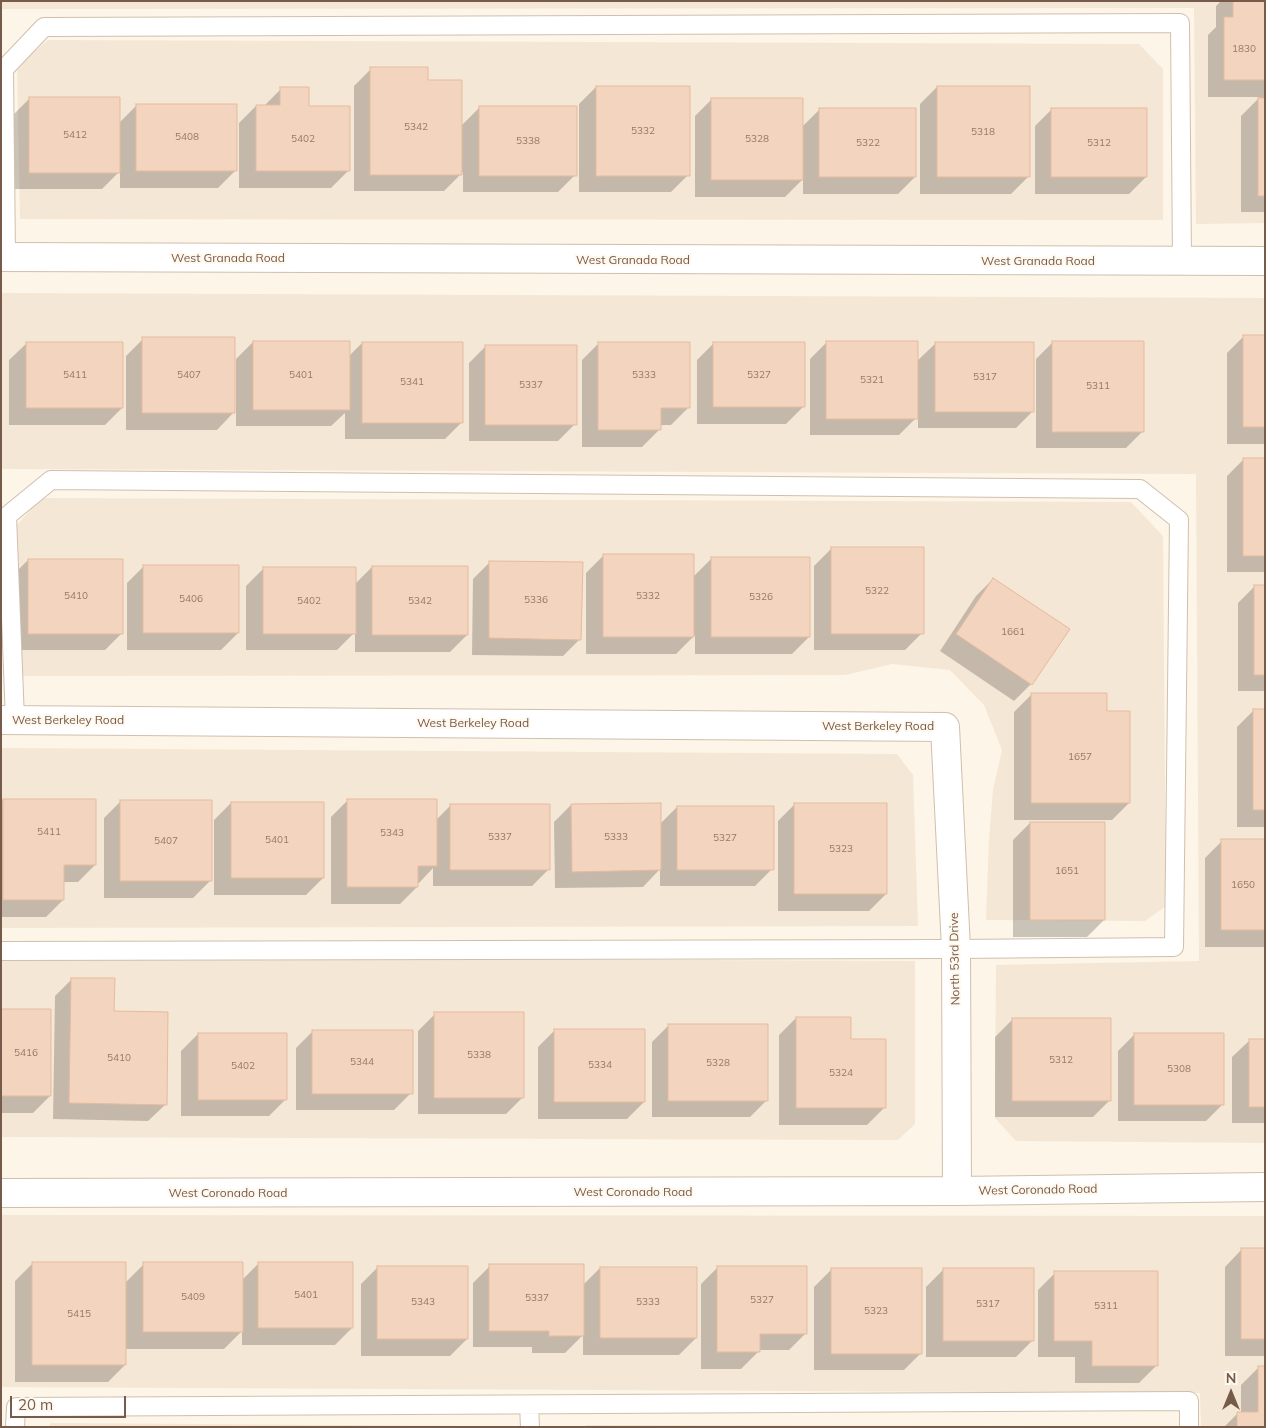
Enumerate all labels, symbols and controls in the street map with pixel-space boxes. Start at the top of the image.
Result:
house number: 1830 [1232,43,1256,55]
house number: 5342 [404,121,428,133]
house number: 5332 [631,125,655,137]
house number: 5318 [971,126,995,138]
house number: 5412 [63,129,87,141]
house number: 5408 [175,131,199,143]
house number: 5402 [291,133,315,145]
house number: 5328 [745,133,769,145]
house number: 5338 [516,135,540,147]
house number: 5322 [856,137,880,149]
house number: 5312 [1087,137,1111,149]
street label: West Granada Road [171,251,285,265]
street label: West Granada Road [576,253,690,267]
street label: West Granada Road [981,254,1095,268]
house number: 5411 [63,369,87,381]
house number: 5407 [177,369,201,381]
house number: 5401 [289,369,313,381]
house number: 5333 [632,369,656,381]
house number: 5327 [747,369,771,381]
house number: 5317 [973,371,997,383]
house number: 5321 [860,374,884,386]
house number: 5341 [400,376,424,388]
house number: 5337 [519,379,543,391]
house number: 5311 [1086,380,1110,392]
house number: 5322 [865,585,889,597]
house number: 5410 [64,590,88,602]
house number: 5332 [636,590,660,602]
house number: 5326 [749,591,773,603]
house number: 5406 [179,593,203,605]
house number: 5336 [524,594,548,606]
house number: 5402 [297,595,321,607]
house number: 5342 [408,595,432,607]
house number: 1661 [1001,626,1025,638]
street label: West Berkeley Road [12,713,124,727]
street label: West Berkeley Road [417,716,529,730]
street label: West Berkeley Road [822,719,934,733]
house number: 1657 [1068,751,1092,763]
house number: 5411 [37,826,61,838]
house number: 5343 [380,827,404,839]
house number: 5337 [488,831,512,843]
house number: 5333 [604,831,628,843]
house number: 5327 [713,832,737,844]
house number: 5401 [265,834,289,846]
house number: 5407 [154,835,178,847]
house number: 5323 [829,843,853,855]
house number: 1651 [1055,865,1079,877]
house number: 1650 [1231,879,1255,891]
street label: North 53rd Drive [947,912,963,1006]
house number: 5416 [14,1047,38,1059]
house number: 5338 [467,1049,491,1061]
house number: 5410 [107,1052,131,1064]
house number: 5312 [1049,1054,1073,1066]
house number: 5344 [350,1056,374,1068]
house number: 5328 [706,1057,730,1069]
house number: 5334 [588,1059,612,1071]
house number: 5402 [231,1060,255,1072]
house number: 5308 [1167,1063,1191,1075]
house number: 5324 [829,1067,853,1079]
street label: West Coronado Road [978,1182,1098,1198]
street label: West Coronado Road [574,1185,692,1199]
street label: West Coronado Road [169,1186,287,1200]
house number: 5401 [294,1289,318,1301]
house number: 5409 [181,1291,205,1303]
house number: 5337 [525,1292,549,1304]
house number: 5327 [750,1294,774,1306]
house number: 5343 [411,1296,435,1308]
house number: 5333 [636,1296,660,1308]
house number: 5317 [976,1298,1000,1310]
house number: 5311 [1094,1300,1118,1312]
house number: 5323 [864,1305,888,1317]
house number: 5415 [67,1308,91,1320]
north arrow [1206,1368,1256,1418]
text: N [1226,1369,1236,1387]
scale bar [12,1386,129,1418]
text: 20 m [18,1395,53,1414]

